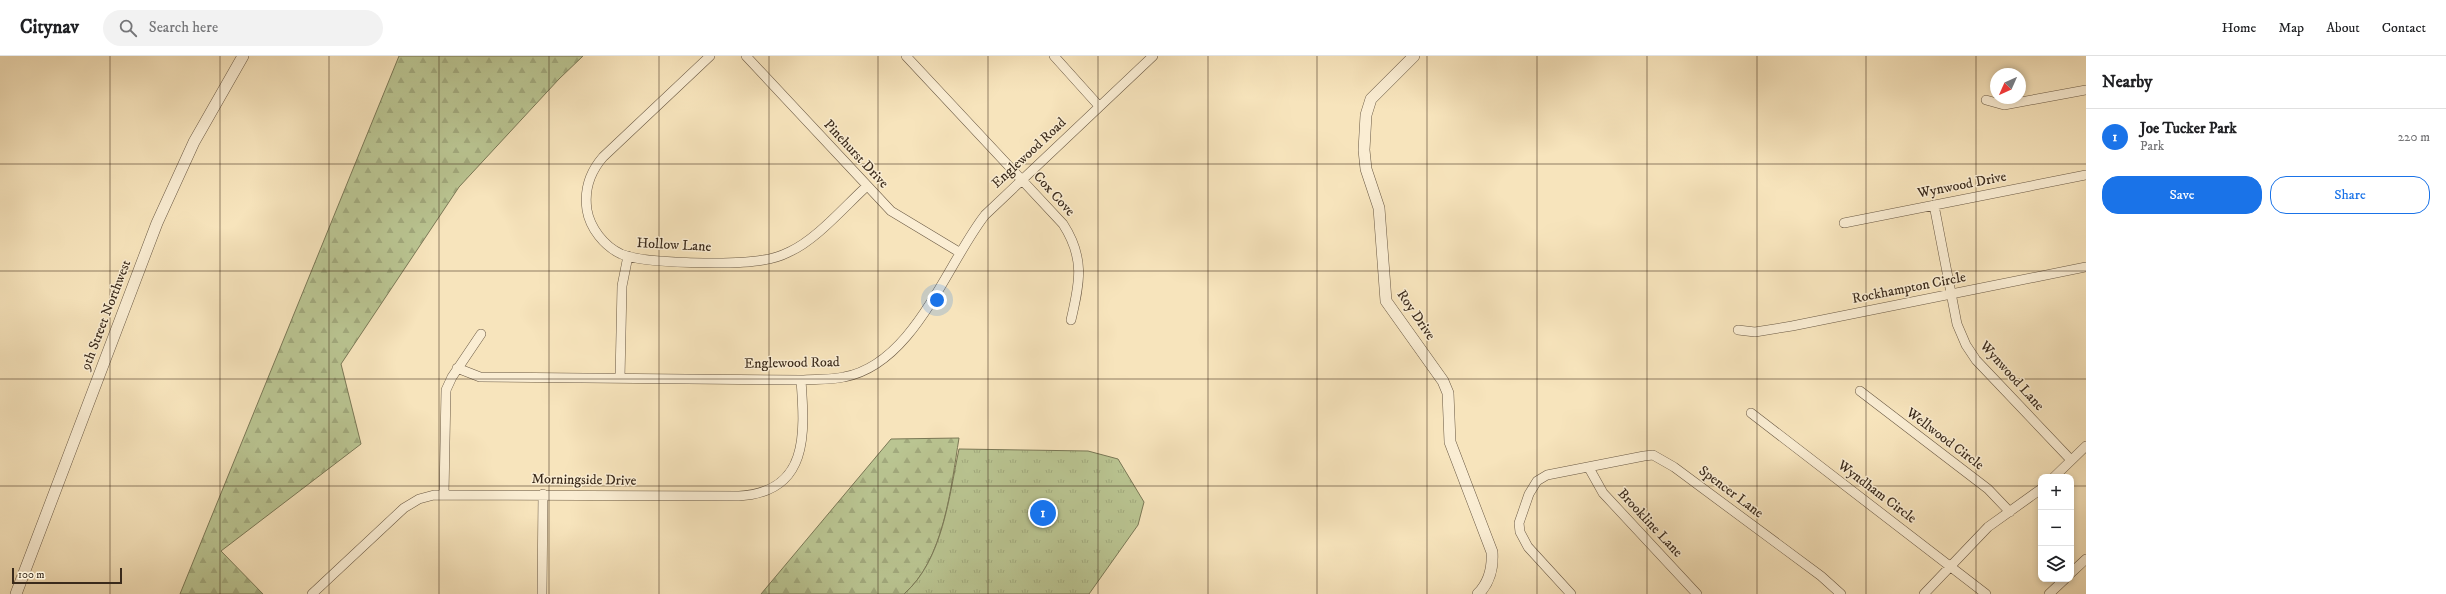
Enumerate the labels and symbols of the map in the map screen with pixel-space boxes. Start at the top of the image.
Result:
north arrow [1990,68,2026,104]
street label: Englewood Road [988,114,1070,192]
street label: Pinehurst Drive [820,116,893,192]
street label: Cox Cove [1029,168,1079,220]
street label: Wynwood Drive [1915,168,2008,203]
street label: Hollow Lane [636,234,712,256]
street label: 9th Street Northwest [76,257,136,374]
street label: Rockhampton Circle [1851,268,1968,308]
street label: Roy Drive [1393,286,1439,344]
your location [927,290,947,310]
street label: Wynwood Lane [1975,337,2048,415]
street label: Englewood Road [744,353,840,373]
street label: Wellwood Circle [1902,403,1988,474]
street label: Wyndham Circle [1833,456,1920,528]
street label: Spencer Lane [1695,462,1767,522]
street label: Morningside Drive [531,470,637,490]
street label: Brookline Lane [1614,485,1687,561]
pin: 1 [1030,498,1056,528]
scale bar [12,566,122,585]

